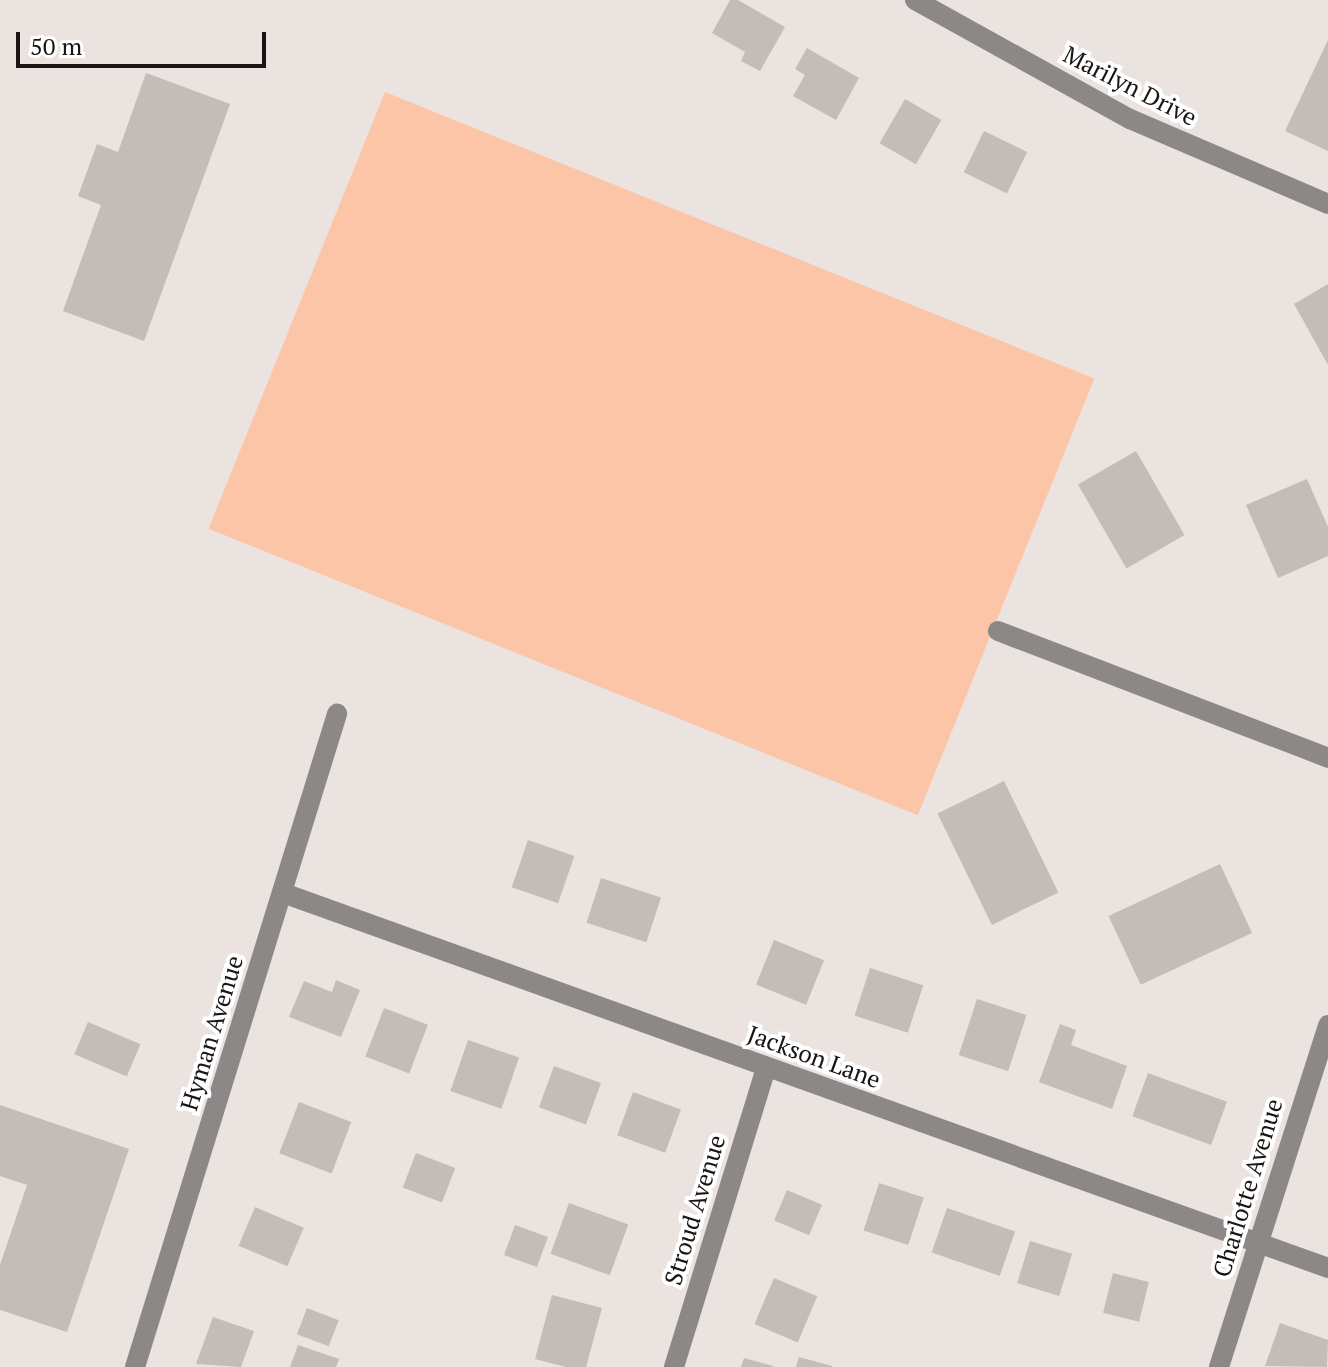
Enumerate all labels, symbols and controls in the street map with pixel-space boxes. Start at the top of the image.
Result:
scale bar [20,16,270,66]
text: 50 m [30,30,82,62]
street label: Marilyn Drive [1058,40,1202,132]
street label: Hyman Avenue [175,952,249,1114]
street label: Jackson Lane [744,1020,884,1094]
street label: Charlotte Avenue [1207,1095,1289,1281]
street label: Stroud Avenue [658,1131,732,1289]

